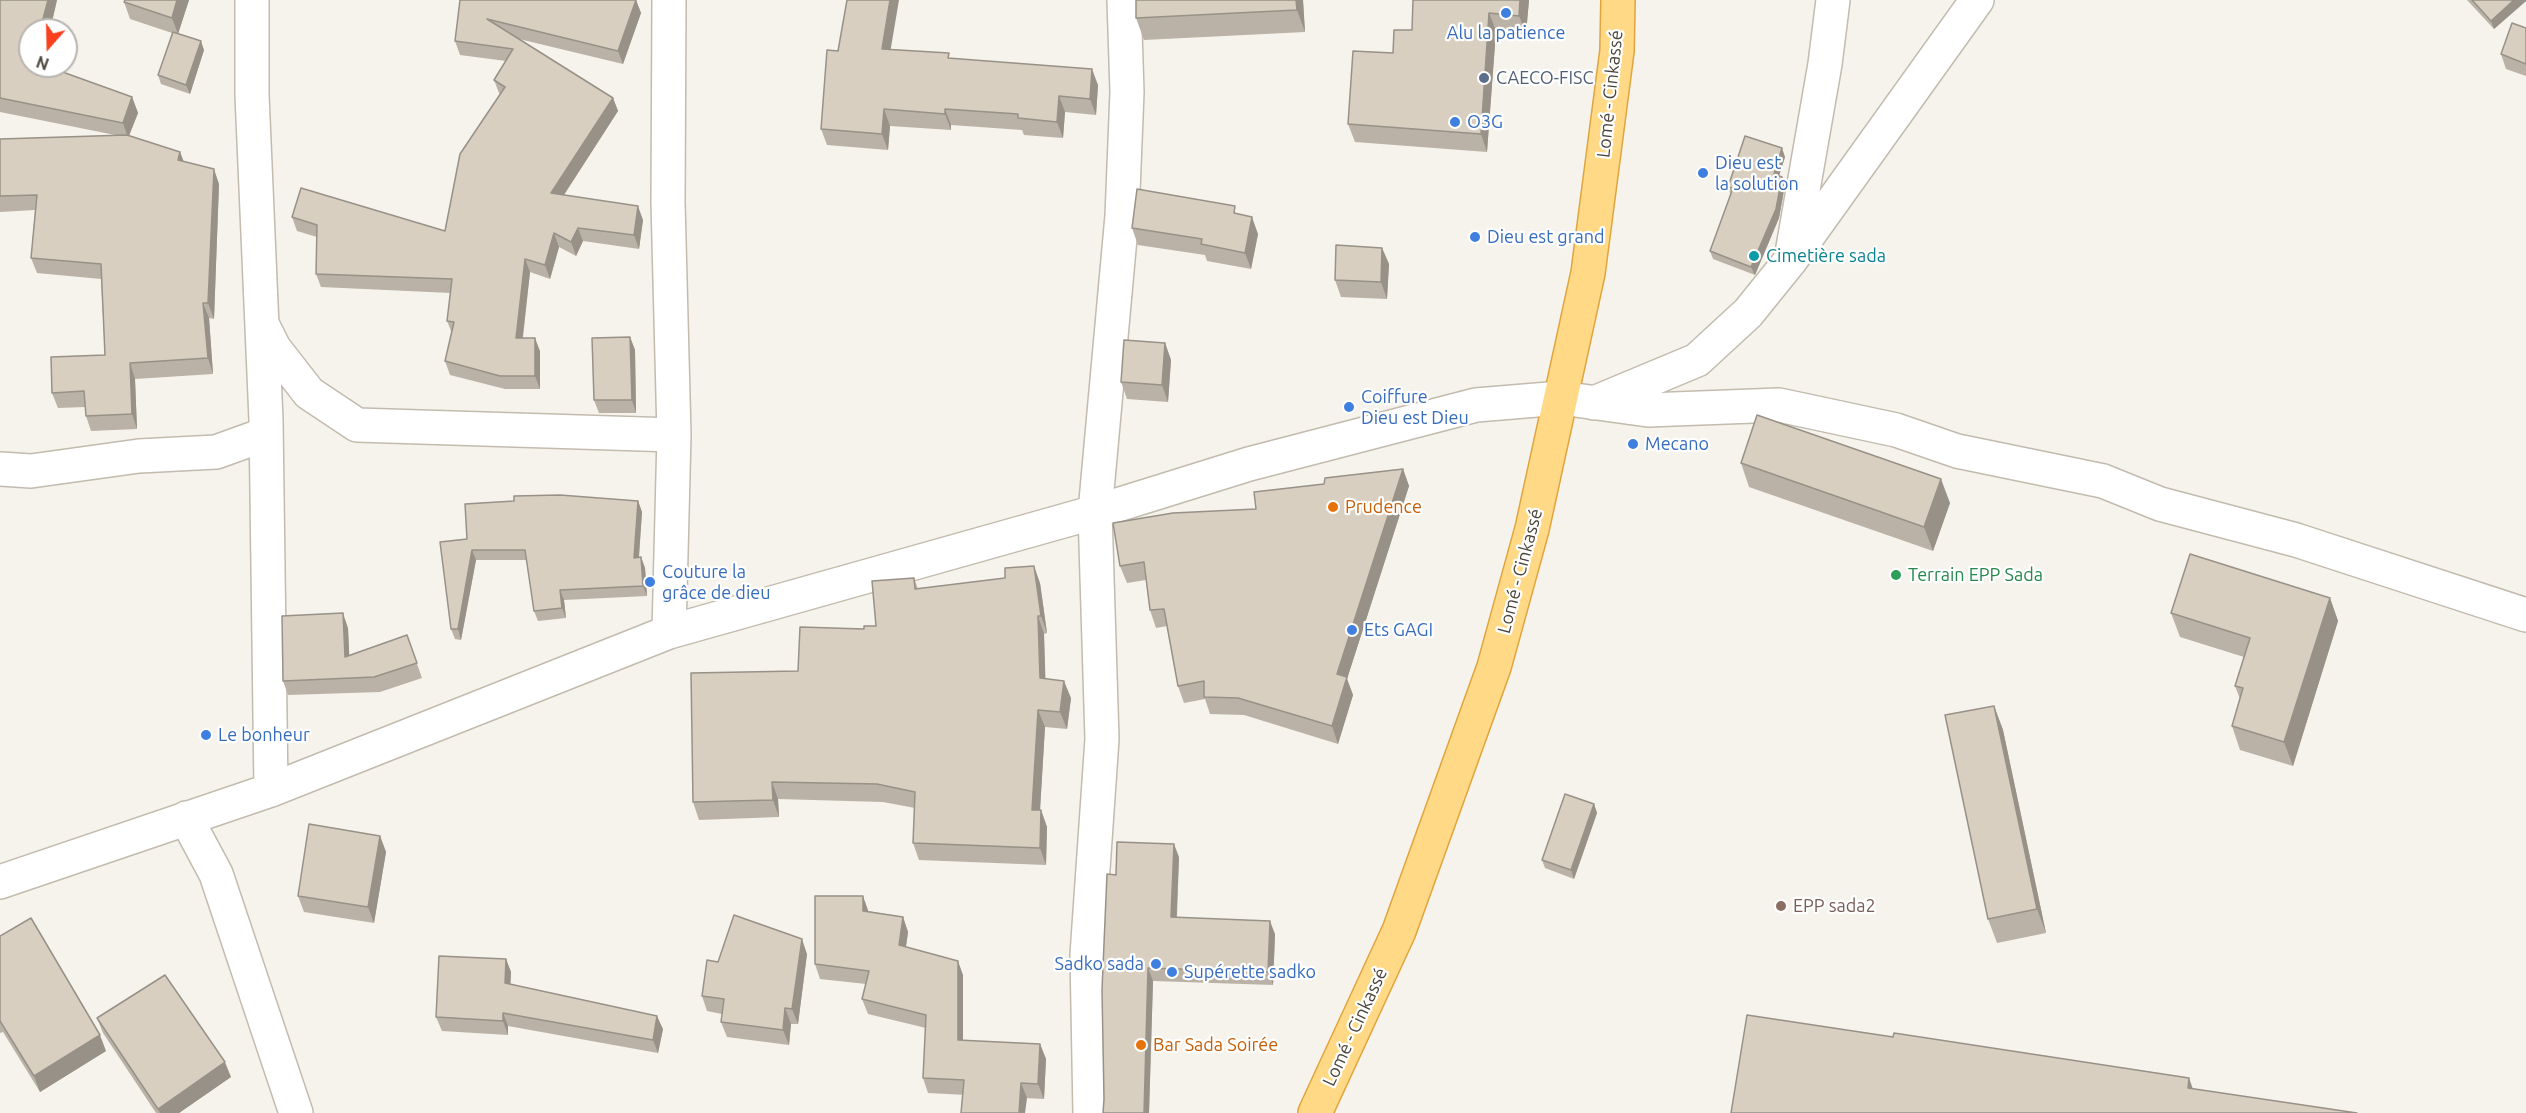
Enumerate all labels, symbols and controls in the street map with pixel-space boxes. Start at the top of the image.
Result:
marker: Alu la patience [1499,6,1513,20]
north arrow [18,18,78,78]
place label: Alu la patience [1447,22,1565,44]
street label: Lomé - Cinkassé [1593,29,1627,159]
text: N [34,53,51,74]
place label: CAECO-FISC [1496,67,1594,89]
marker: CAECO-FISC [1477,71,1491,85]
place label: O3G [1467,111,1503,133]
marker: O3G [1448,115,1462,129]
place label: Dieu est la solution [1715,152,1799,195]
marker: Dieu est la solution [1696,166,1710,180]
place label: Dieu est grand [1487,226,1605,248]
marker: Dieu est grand [1468,230,1482,244]
place label: Cimetière sada [1766,245,1886,267]
marker: Cimetière sada [1747,249,1761,263]
place label: Coiffure Dieu est Dieu [1361,386,1469,428]
marker: Coiffure Dieu est Dieu [1342,400,1356,414]
place label: Mecano [1645,433,1709,455]
marker: Mecano [1626,437,1640,451]
place label: Prudence [1345,496,1422,518]
marker: Prudence [1326,500,1340,514]
street label: Lomé - Cinkassé [1493,506,1547,636]
place label: Couture la grâce de dieu [662,561,770,604]
place label: Terrain EPP Sada [1908,564,2043,586]
marker: Terrain EPP Sada [1889,568,1903,582]
marker: Couture la grâce de dieu [643,575,657,589]
place label: Ets GAGI [1364,619,1433,641]
marker: Ets GAGI [1345,623,1359,637]
place label: Le bonheur [218,724,310,746]
marker: Le bonheur [199,728,213,742]
place label: EPP sada2 [1793,895,1876,917]
marker: EPP sada2 [1774,899,1788,913]
place label: Sadko sada [1055,953,1144,975]
marker: Sadko sada [1149,957,1163,971]
place label: Supérette sadko [1184,961,1316,983]
street label: Lomé - Cinkassé [1318,964,1392,1090]
marker: Supérette sadko [1165,965,1179,979]
place label: Bar Sada Soirée [1153,1034,1278,1056]
marker: Bar Sada Soirée [1134,1038,1148,1052]

